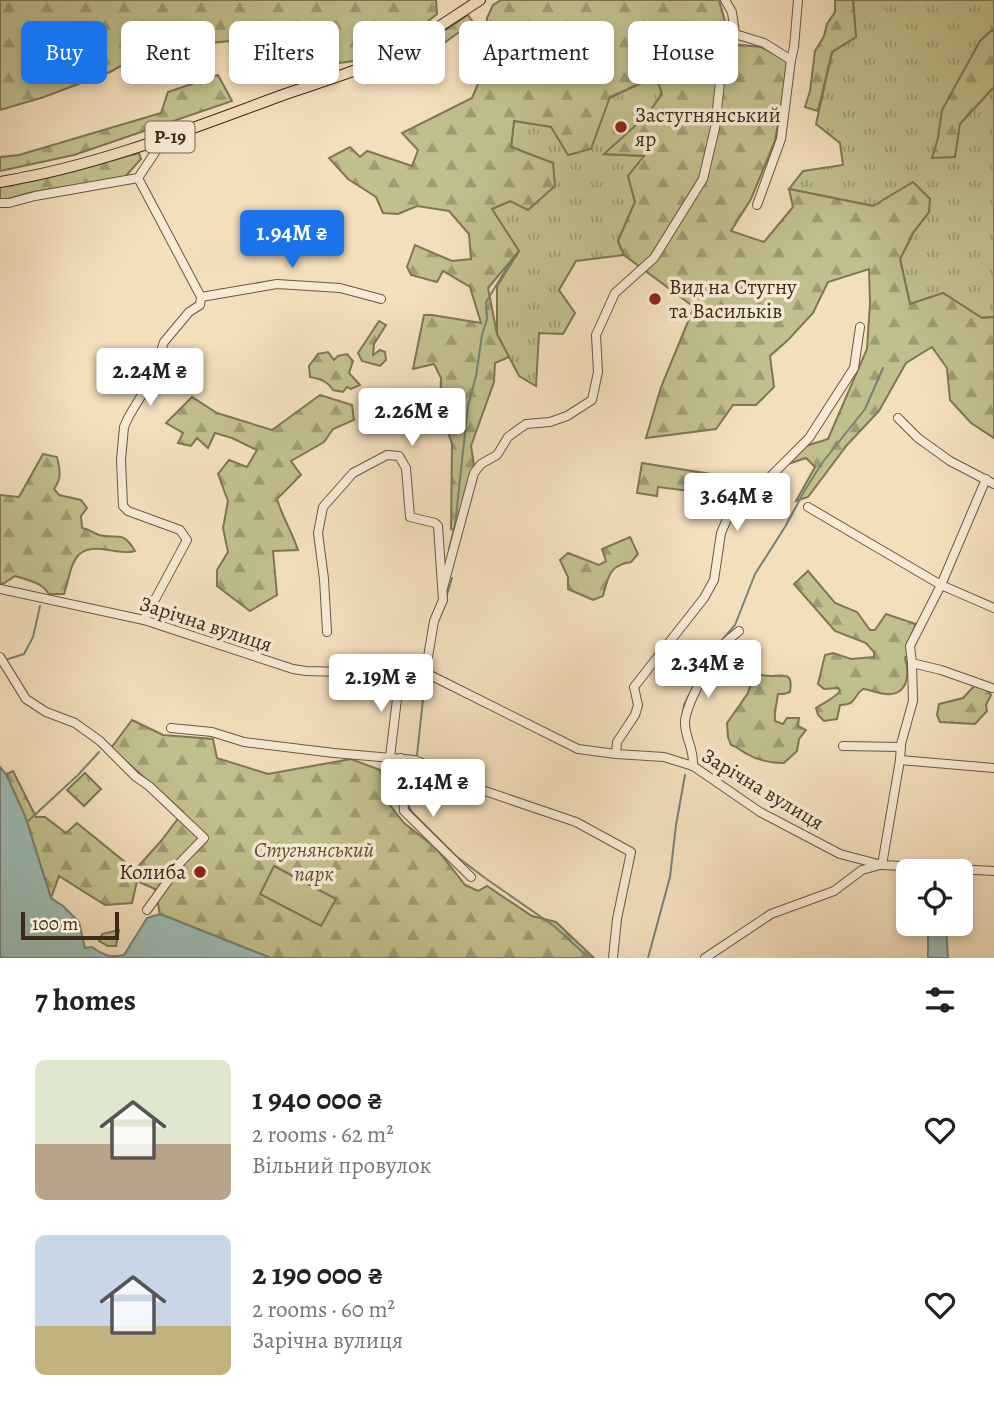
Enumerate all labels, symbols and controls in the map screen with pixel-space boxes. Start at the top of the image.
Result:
chip: Buy [21,21,107,84]
chip: Rent [121,21,215,84]
chip: Filters [229,21,339,84]
chip: New [353,21,445,84]
chip: Apartment [459,21,614,84]
chip: House [628,21,738,84]
place label: Застугнянський яр [635,101,781,153]
marker: Застугнянський яр [613,119,629,135]
road number: Р-19 [146,122,194,153]
pin: 1.94M ₴ [227,210,357,270]
text: 1.94M ₴ [256,217,328,248]
place label: Вид на Стугну та Васильків [669,273,797,325]
marker: Вид на Стугну та Васильків [647,291,663,307]
pin: 2.24M ₴ [85,348,215,408]
text: 2.24M ₴ [112,355,188,386]
pin: 2.26M ₴ [347,388,477,448]
text: 2.26M ₴ [374,395,450,426]
pin: 3.64M ₴ [672,474,802,533]
text: 3.64M ₴ [700,480,774,511]
street label: Зарічна вулиця [136,589,276,659]
pin: 2.34M ₴ [643,640,773,700]
text: 2.34M ₴ [671,647,745,678]
pin: 2.19M ₴ [316,654,446,714]
text: 2.19M ₴ [345,661,417,692]
street label: Зарічна вулиця [697,741,829,837]
pin: 2.14M ₴ [368,760,498,819]
text: 2.14M ₴ [397,766,469,797]
park label: Стугнянський парк [254,836,374,888]
place label: Колиба [119,858,186,886]
map controls [896,859,973,936]
button: locate [896,859,973,936]
marker: Колиба [192,864,208,880]
scale bar [21,909,119,941]
text: 100 m [32,911,78,937]
text: 7 homes [35,980,136,1020]
icon: filters [921,981,959,1019]
text: 1 940 000 ₴ [252,1079,383,1119]
icon: home [91,1088,175,1172]
icon: heart [921,1111,959,1149]
text: 2 rooms · 62 m² [252,1119,394,1150]
text: Вільний провулок [252,1150,432,1181]
text: 2 190 000 ₴ [252,1254,383,1294]
icon: home [91,1263,175,1347]
icon: heart [921,1286,959,1324]
text: 2 rooms · 60 m² [252,1294,395,1325]
text: Зарічна вулиця [252,1325,403,1356]

